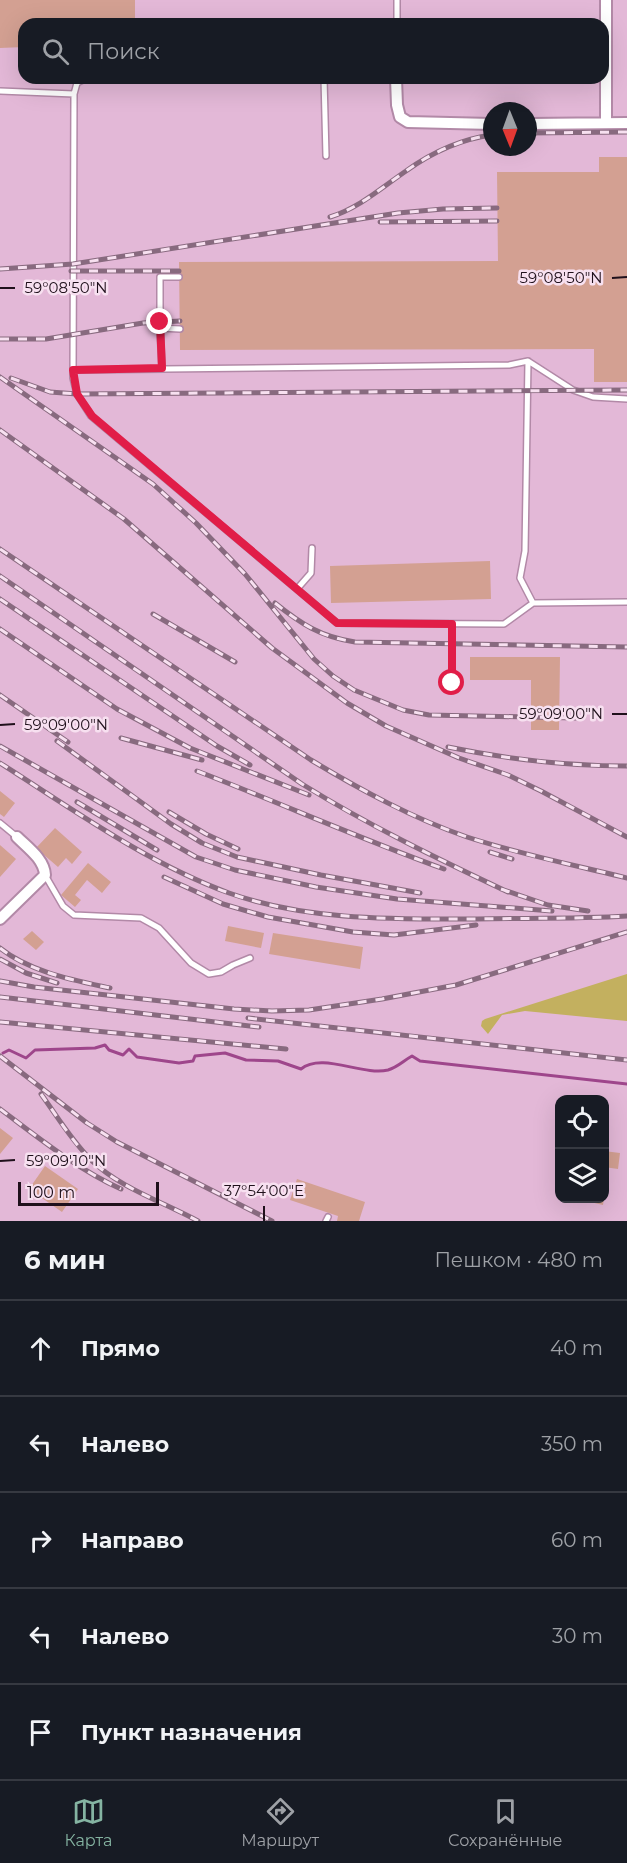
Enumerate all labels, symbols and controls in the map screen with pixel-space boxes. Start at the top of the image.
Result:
search box [18,18,609,84]
icon: search [39,35,72,68]
text: Поиск [87,38,159,65]
north arrow [483,102,537,156]
text: 59°08'50"N [520,268,602,287]
text: 59°08'50"N [25,278,107,297]
route end [146,308,172,334]
route start [438,669,464,695]
text: 59°09'00"N [519,704,603,723]
text: 59°09'00"N [24,715,108,734]
map controls [555,1095,609,1203]
button: locate [555,1095,609,1149]
button: layers [555,1149,609,1203]
text: 59°09'10"N [26,1151,106,1170]
scale bar [18,1179,159,1206]
text: 37°54'00"E [224,1181,304,1200]
text: 100 m [27,1183,75,1202]
text: 6 мин [24,1244,106,1276]
text: Пешком · 480 m [434,1248,603,1272]
icon: ahead [24,1332,57,1365]
text: Прямо [81,1335,160,1362]
text: 40 m [550,1336,603,1360]
icon: left [24,1428,57,1461]
text: Налево [81,1431,169,1458]
text: 350 m [541,1432,603,1456]
icon: right [24,1524,57,1557]
text: Направо [81,1527,184,1554]
text: 60 m [551,1528,603,1552]
icon: left [24,1620,57,1653]
text: Налево [81,1623,169,1650]
text: 30 m [552,1624,603,1648]
icon: arrive [24,1716,57,1749]
text: Пункт назначения [81,1719,302,1746]
tab: Карта [64,1795,112,1850]
tab: Маршрут [241,1795,319,1850]
tab: Сохранённые [448,1795,562,1850]

